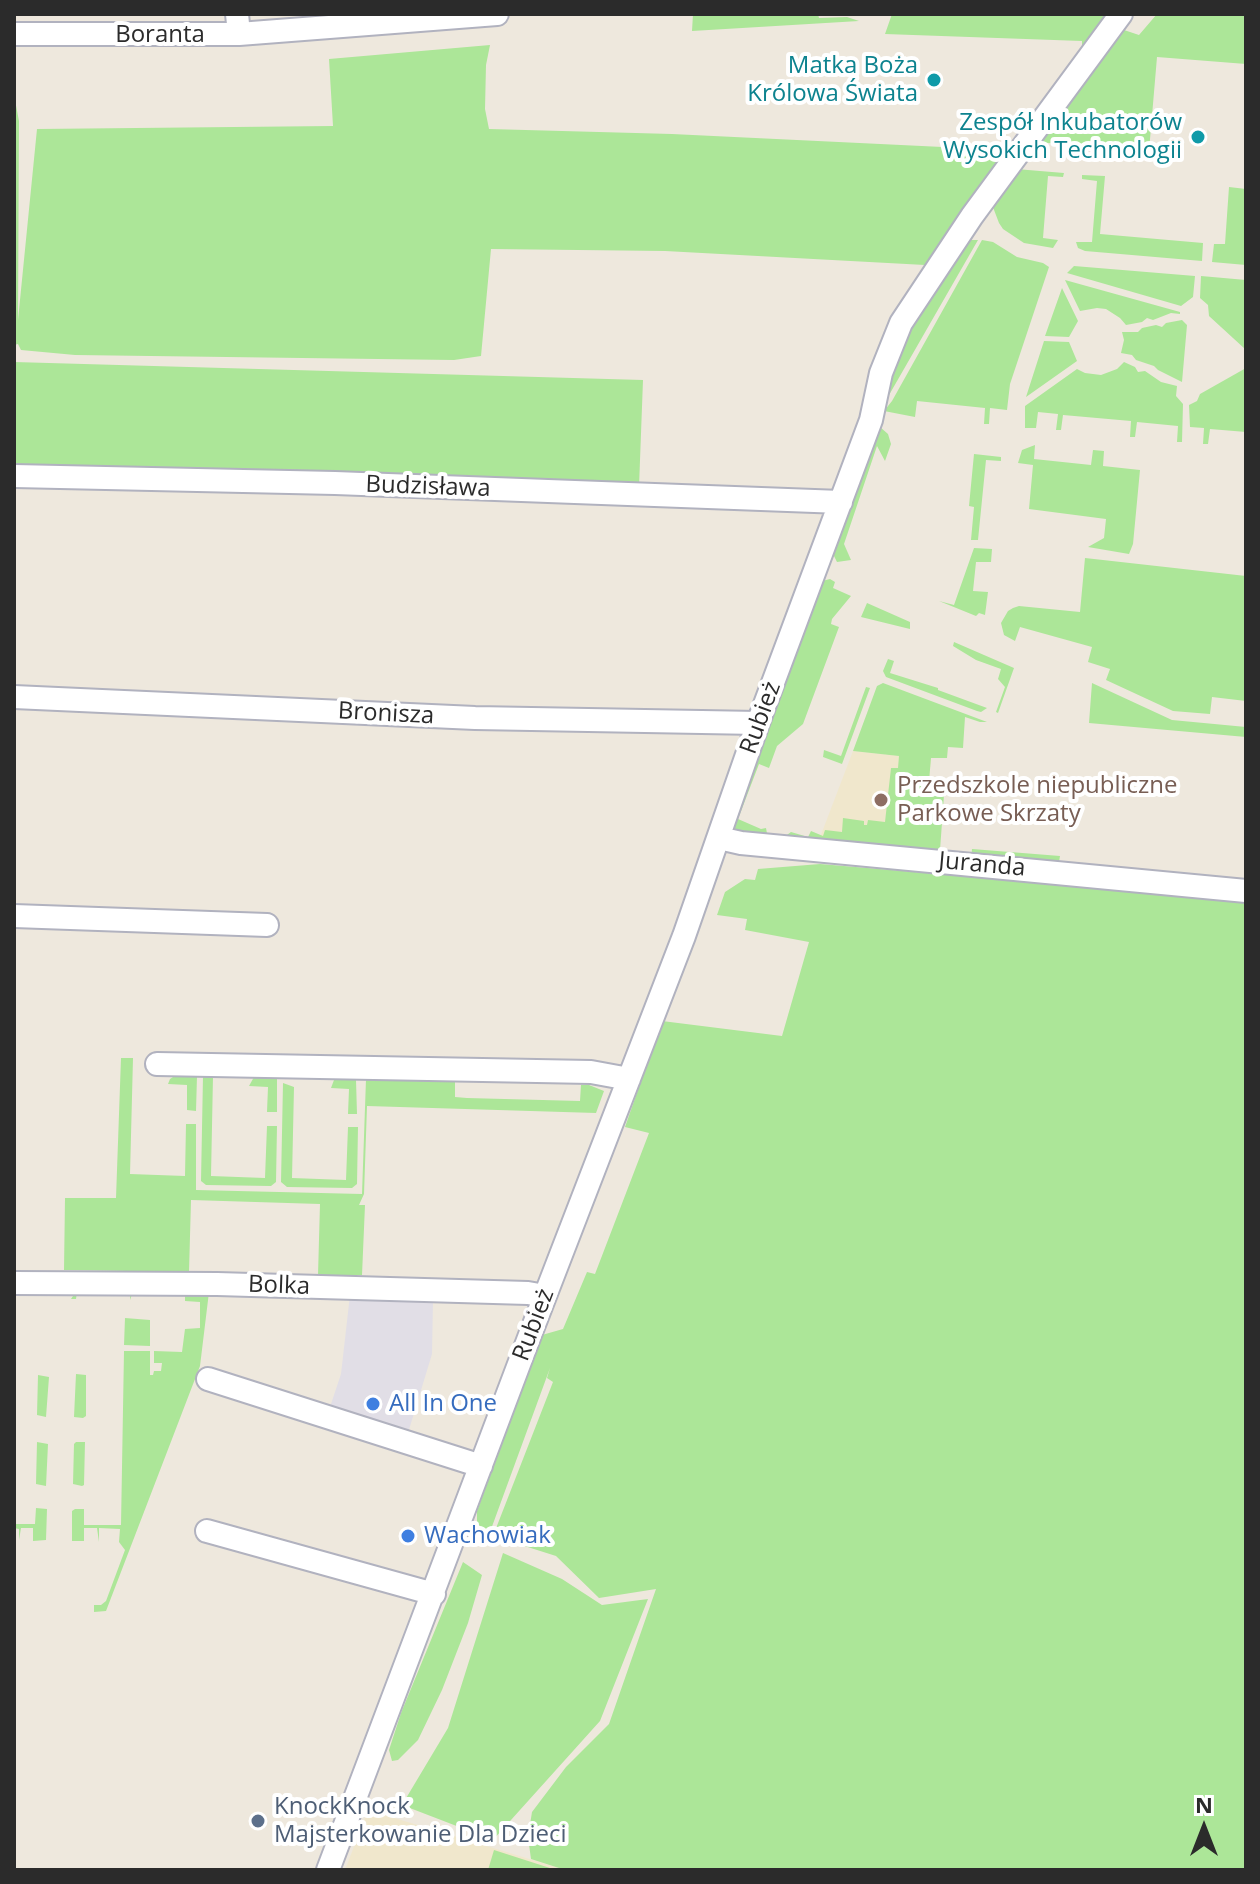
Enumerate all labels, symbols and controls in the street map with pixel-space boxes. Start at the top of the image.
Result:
street label: Boranta [115,21,205,49]
place label: Matka Boża Królowa Świata [747,52,918,108]
marker: Matka Boża Królowa Świata [925,71,943,89]
place label: Zespół Inkubatorów Wysokich Technologii [943,109,1182,165]
marker: Zespół Inkubatorów Wysokich Technologii [1189,128,1207,146]
street label: Budzisława [365,470,491,504]
street label: Rubież [735,678,787,758]
street label: Bronisza [337,697,435,731]
place label: Przedszkole niepubliczne Parkowe Skrzaty [897,772,1178,828]
marker: Przedszkole niepubliczne Parkowe Skrzaty [872,791,890,809]
street label: Juranda [937,847,1027,883]
street label: Bolka [248,1271,310,1301]
street label: Rubież [507,1285,561,1365]
place label: All In One [389,1390,497,1418]
marker: All In One [364,1395,382,1413]
place label: Wachowiak [424,1522,551,1550]
marker: Wachowiak [399,1527,417,1545]
north arrow [1164,1788,1244,1868]
text: N [1195,1789,1213,1819]
place label: KnockKnock Majsterkowanie Dla Dzieci [274,1793,567,1849]
marker: KnockKnock Majsterkowanie Dla Dzieci [249,1812,267,1830]

